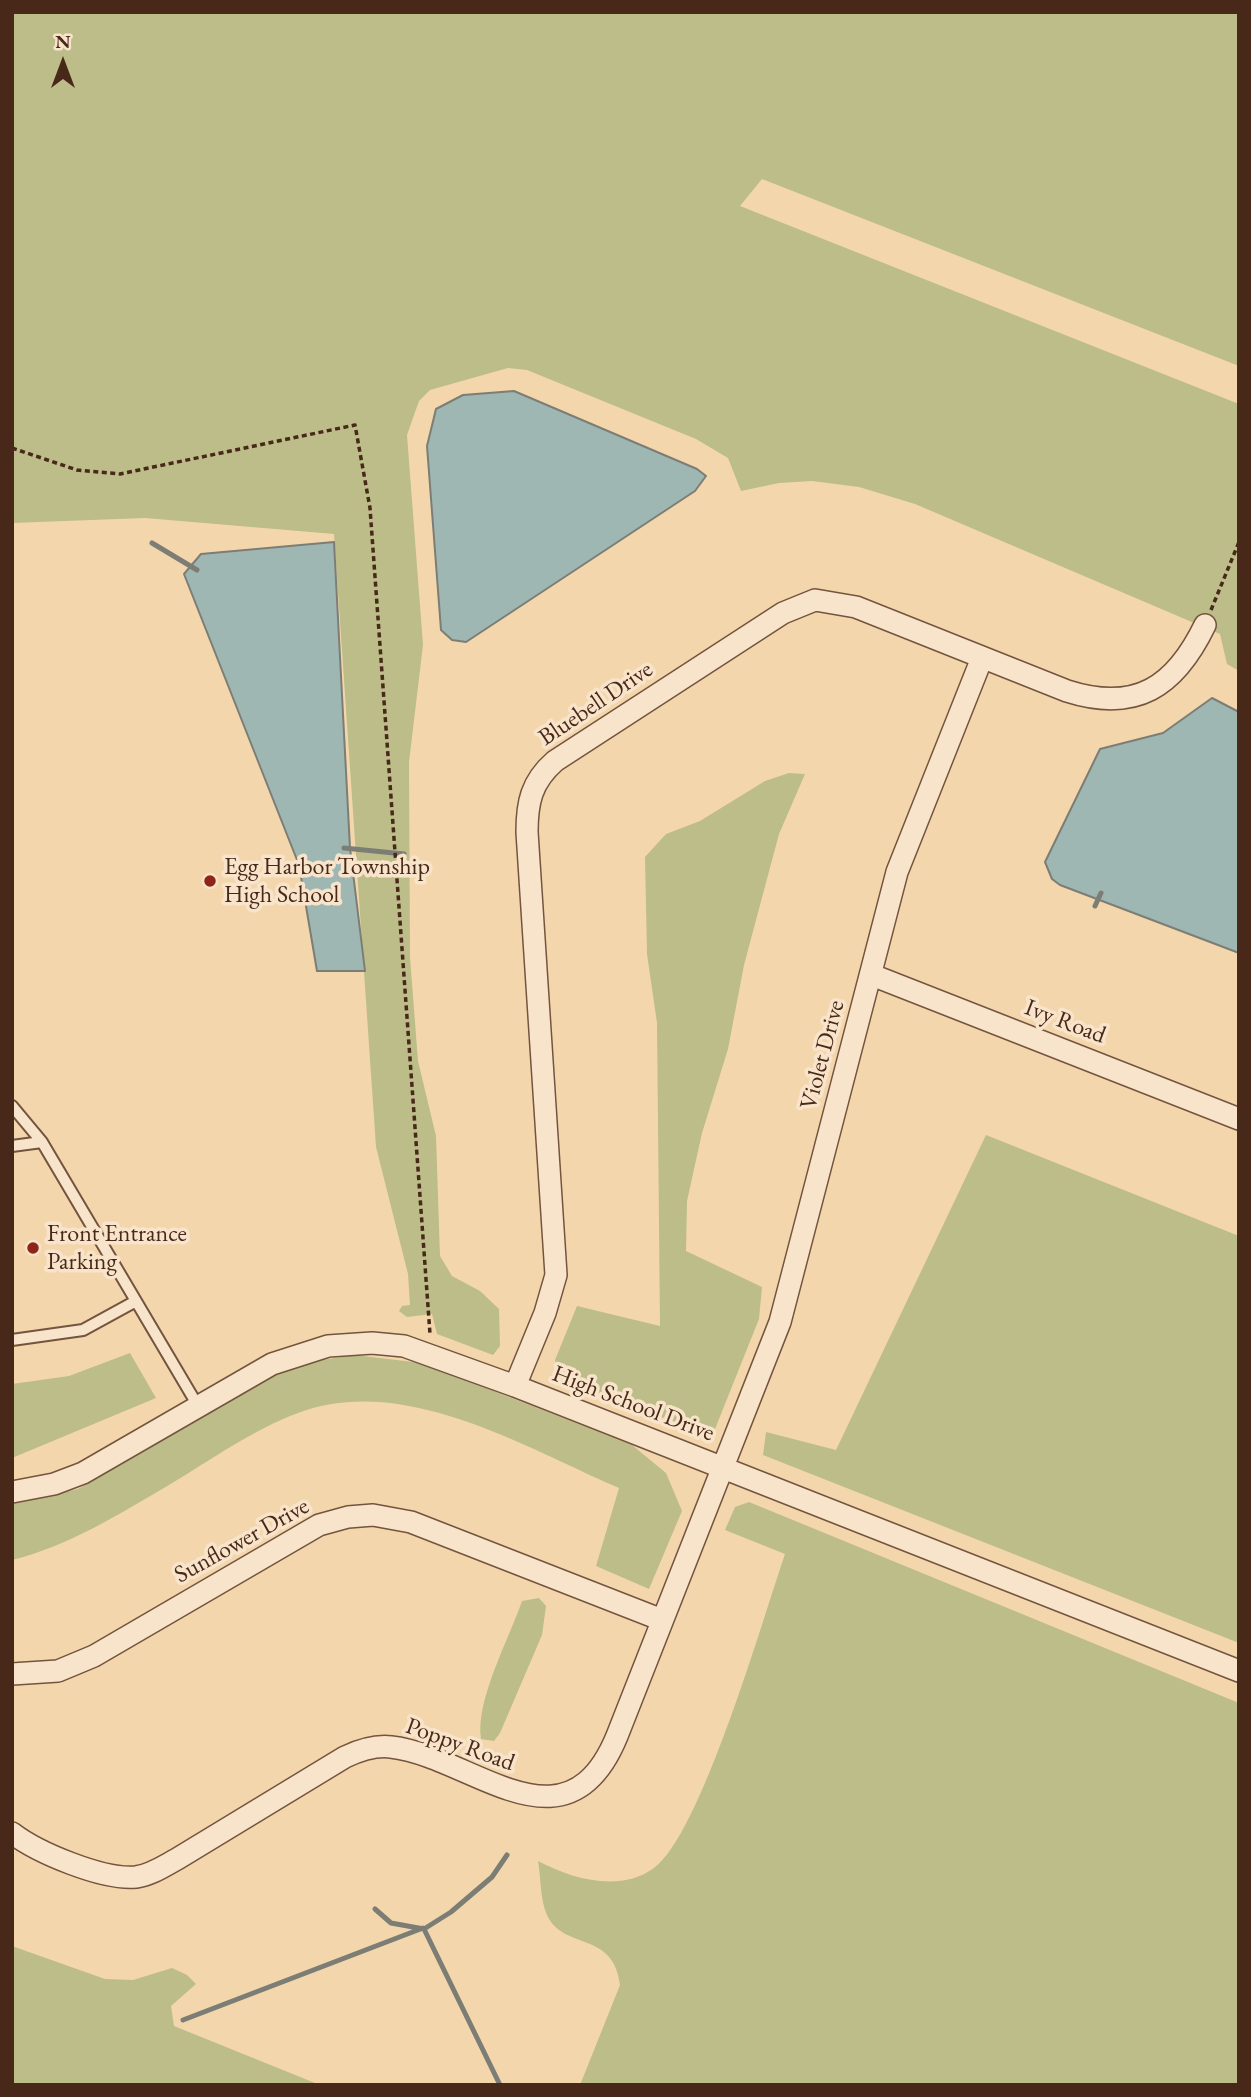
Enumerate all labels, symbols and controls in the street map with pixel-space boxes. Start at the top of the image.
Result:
north arrow [28,28,98,98]
text: N [55,29,71,54]
street label: Bluebell Drive [534,655,658,753]
place label: Egg Harbor Township High School [224,853,430,909]
marker: Egg Harbor Township High School [202,873,218,889]
street label: Ivy Road [1021,993,1109,1051]
street label: Violet Drive [795,997,851,1113]
place label: Front Entrance Parking [47,1220,187,1276]
marker: Front Entrance Parking [25,1240,41,1256]
street label: High School Drive [548,1360,718,1448]
street label: Sunflower Drive [170,1492,314,1590]
street label: Poppy Road [402,1712,518,1778]

